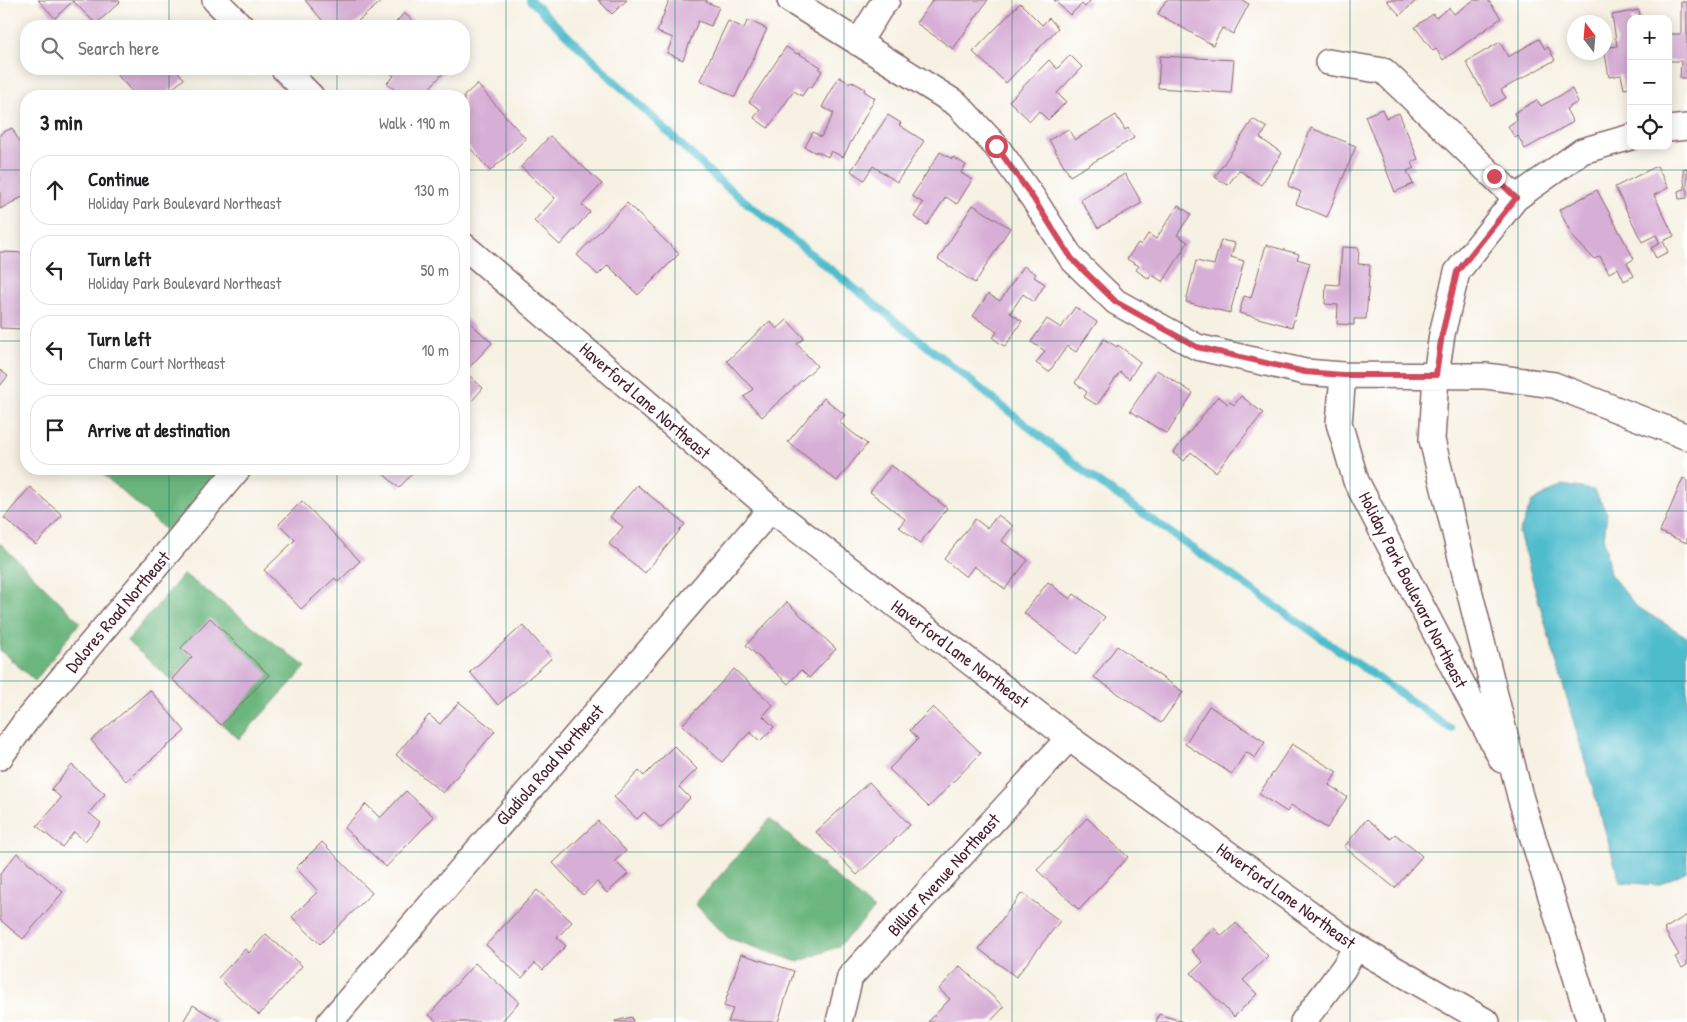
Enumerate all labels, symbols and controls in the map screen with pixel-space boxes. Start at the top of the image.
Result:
north arrow [1567,15,1612,60]
map controls [1627,15,1672,150]
button: + [1627,15,1672,60]
search box [20,20,470,75]
icon: search [38,34,66,62]
text: Search here [78,35,159,61]
button: − [1627,60,1672,105]
button: locate [1627,105,1672,150]
text: 3 min [40,108,83,137]
text: Walk · 190 m [379,112,450,134]
route start [985,135,1008,158]
route end [1483,165,1506,188]
text: Continue [88,166,149,192]
icon: ahead [41,176,69,204]
text: 130 m [414,179,449,201]
text: Holiday Park Boulevard Northeast [88,192,281,214]
text: Turn left [88,246,151,272]
icon: left [41,256,69,284]
text: 50 m [421,259,449,281]
text: Holiday Park Boulevard Northeast [88,272,281,294]
text: Turn left [88,326,151,352]
icon: left [41,336,69,364]
street label: Haverford Lane Northeast [574,337,717,465]
text: 10 m [421,339,449,361]
text: Charm Court Northeast [88,352,225,374]
icon: arrive [41,416,69,444]
text: Arrive at destination [88,417,230,443]
street label: Holiday Park Boulevard Northeast [1353,487,1474,693]
street label: Dolores Road Northeast [59,545,176,678]
street label: Haverford Lane Northeast [886,593,1035,714]
street label: Gladiola Road Northeast [490,698,610,831]
street label: Billiar Avenue Northeast [882,807,1006,942]
street label: Haverford Lane Northeast [1212,837,1362,955]

